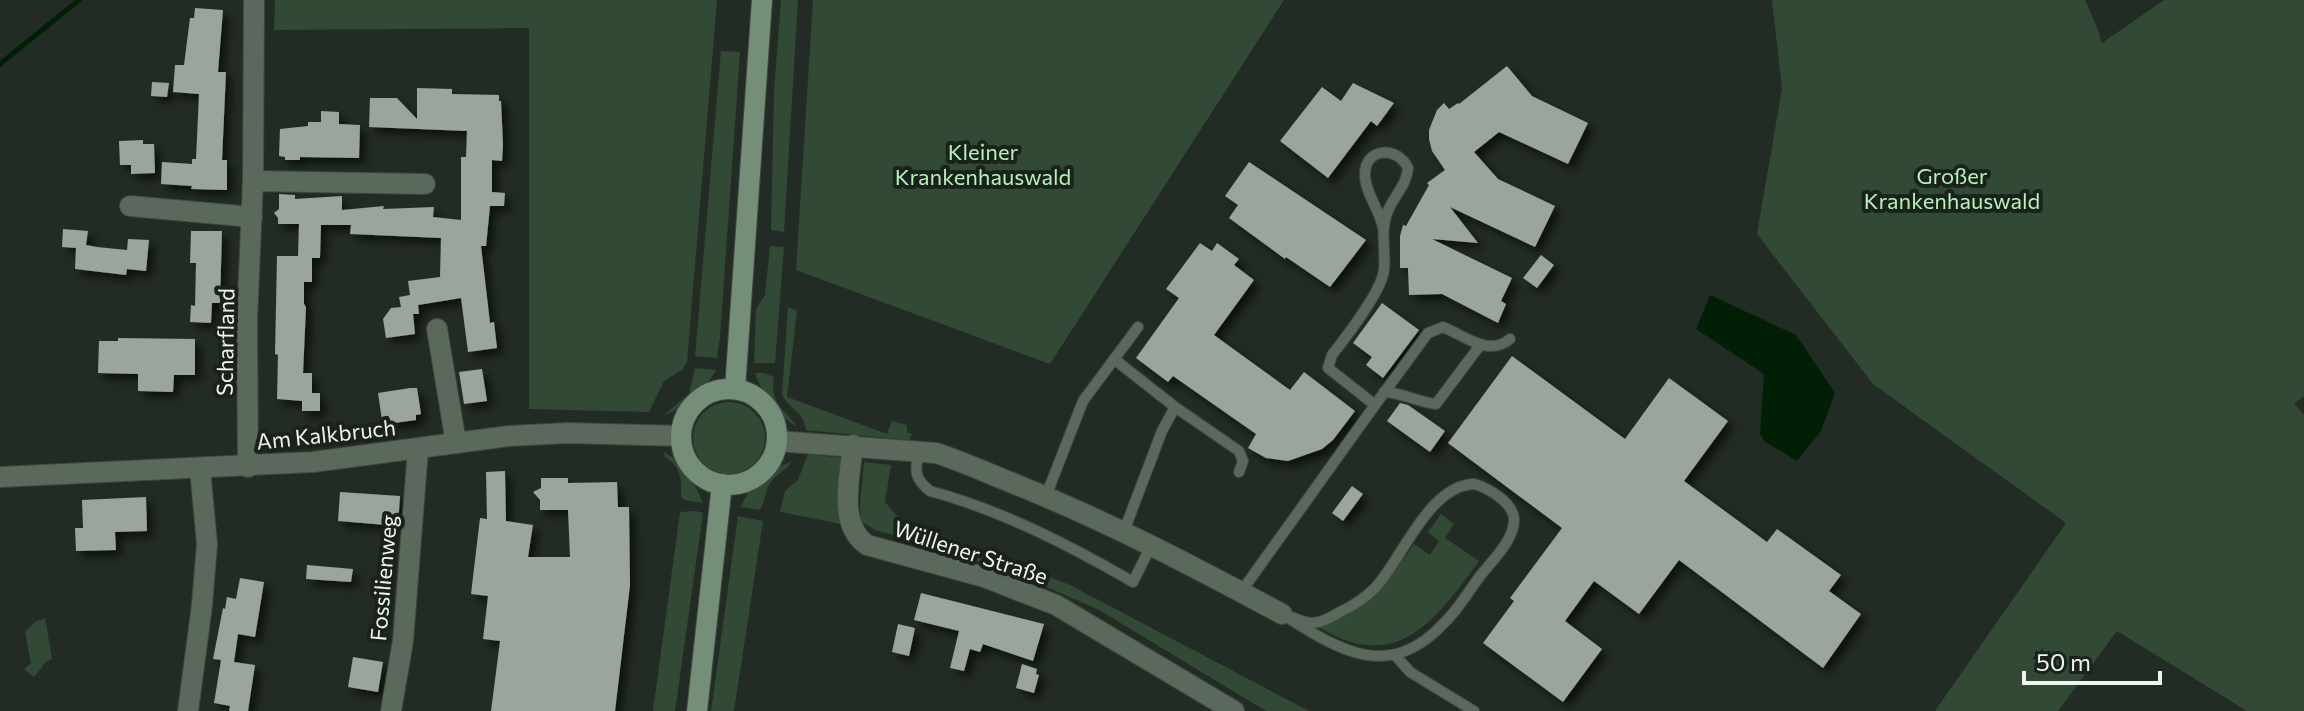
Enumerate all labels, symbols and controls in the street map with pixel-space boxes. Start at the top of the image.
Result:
park label: Kleiner Krankenhauswald [895,138,1071,190]
park label: Großer Krankenhauswald [1864,162,2040,214]
street label: Scharfland [211,288,239,396]
street label: Am Kalkbruch [255,413,397,455]
street label: Fossilienweg [364,514,402,642]
street label: Wüllener Straße [891,514,1051,590]
scale bar [2024,635,2160,685]
text: 50 m [2036,647,2091,676]

